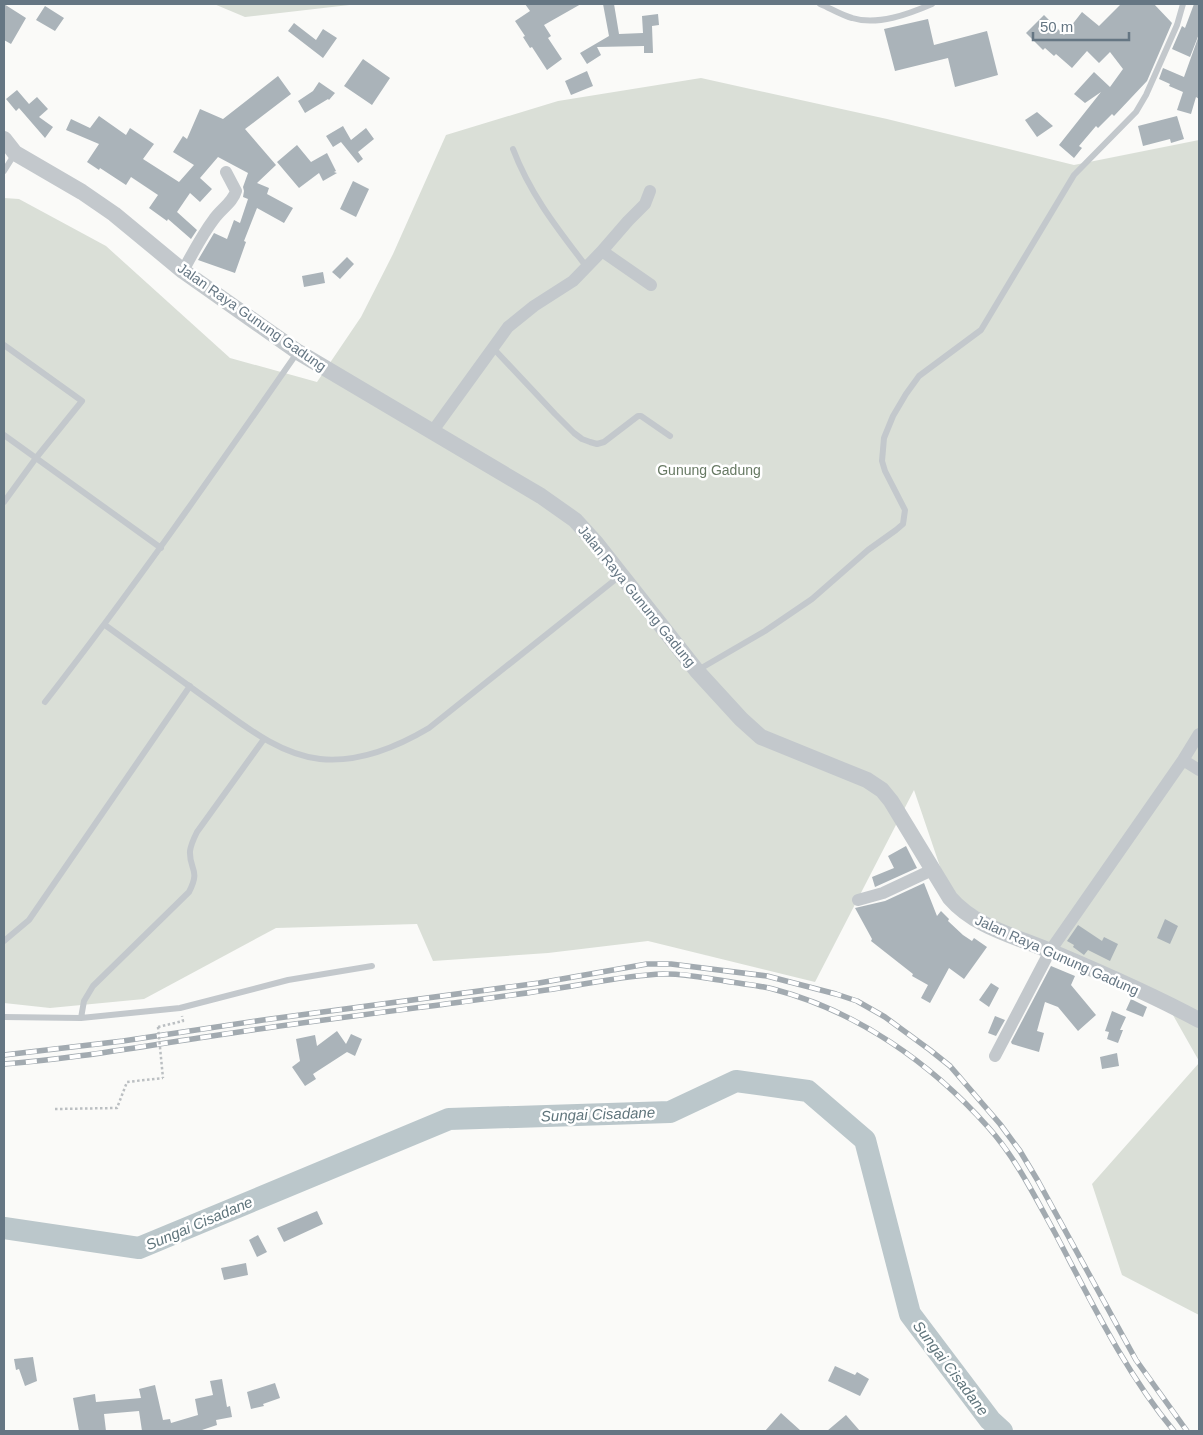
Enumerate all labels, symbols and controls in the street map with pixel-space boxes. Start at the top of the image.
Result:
scale bar [1033,10,1129,42]
text: 50 m [1040,18,1073,35]
street label: Jalan Raya Gunung Gadung [175,260,329,374]
park label: Gunung Gadung [657,462,761,478]
street label: Jalan Raya Gunung Gadung [575,522,699,670]
street label: Jalan Raya Gunung Gadung [973,912,1141,998]
water label: Sungai Cisadane [541,1104,655,1124]
water label: Sungai Cisadane [143,1193,255,1253]
water label: Sungai Cisadane [910,1317,992,1419]

